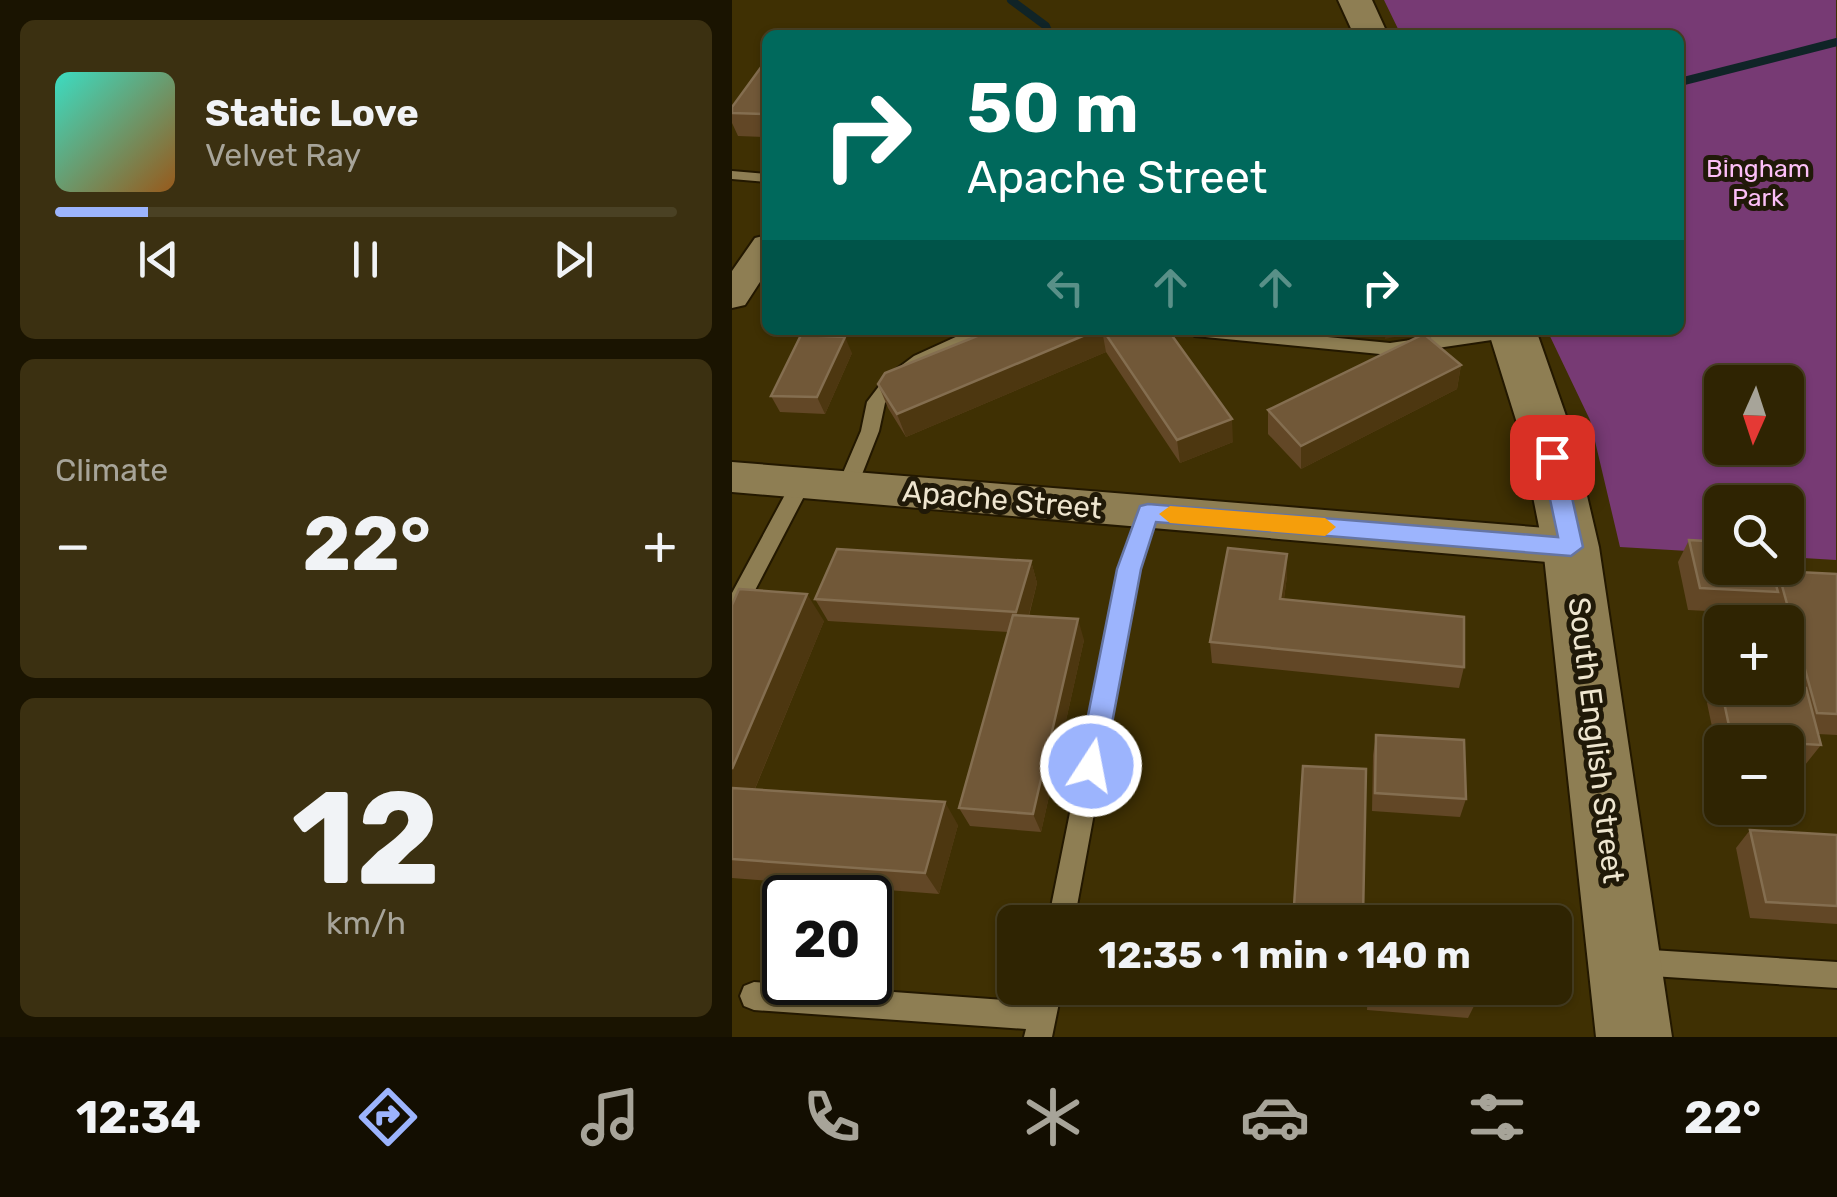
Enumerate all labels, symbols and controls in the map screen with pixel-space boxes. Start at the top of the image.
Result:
text: 50 m [967,67,1139,150]
icon: right [802,70,932,200]
text: Static Love [205,90,419,136]
text: Velvet Ray [205,136,361,174]
text: Apache Street [967,151,1267,204]
park label: Bingham Park [1706,154,1810,212]
icon: previous [131,232,186,287]
icon: pause [338,232,393,287]
icon: next [546,232,601,287]
icon: left [1038,260,1093,315]
icon: ahead [1143,260,1198,315]
icon: ahead [1248,260,1303,315]
icon: right [1353,260,1408,315]
north arrow [1704,365,1804,465]
map controls [1704,365,1804,825]
pin [1510,415,1595,500]
icon: arrive [1525,430,1580,485]
text: Climate [55,451,168,489]
street label: Apache Street [901,473,1104,527]
button: search [1704,485,1804,585]
text: 22° [303,500,431,589]
text: − [55,513,91,578]
text: + [643,513,677,578]
street label: South English Street [1561,595,1631,885]
button: + [1704,605,1804,705]
position arrow [1039,714,1143,818]
button: − [1704,725,1804,825]
text: 12 [291,761,441,916]
speed limit sign: 20 [762,875,892,1005]
text: km/h [326,904,406,942]
text: 12:35 · 1 min · 140 m [1098,932,1471,978]
icon: directions [353,1082,423,1152]
icon: music [575,1082,645,1152]
icon: phone [797,1082,867,1152]
icon: climate [1018,1082,1088,1152]
icon: car [1240,1082,1310,1152]
icon: filters [1462,1082,1532,1152]
text: 12:34 [76,1091,201,1144]
text: 22° [1684,1091,1761,1144]

